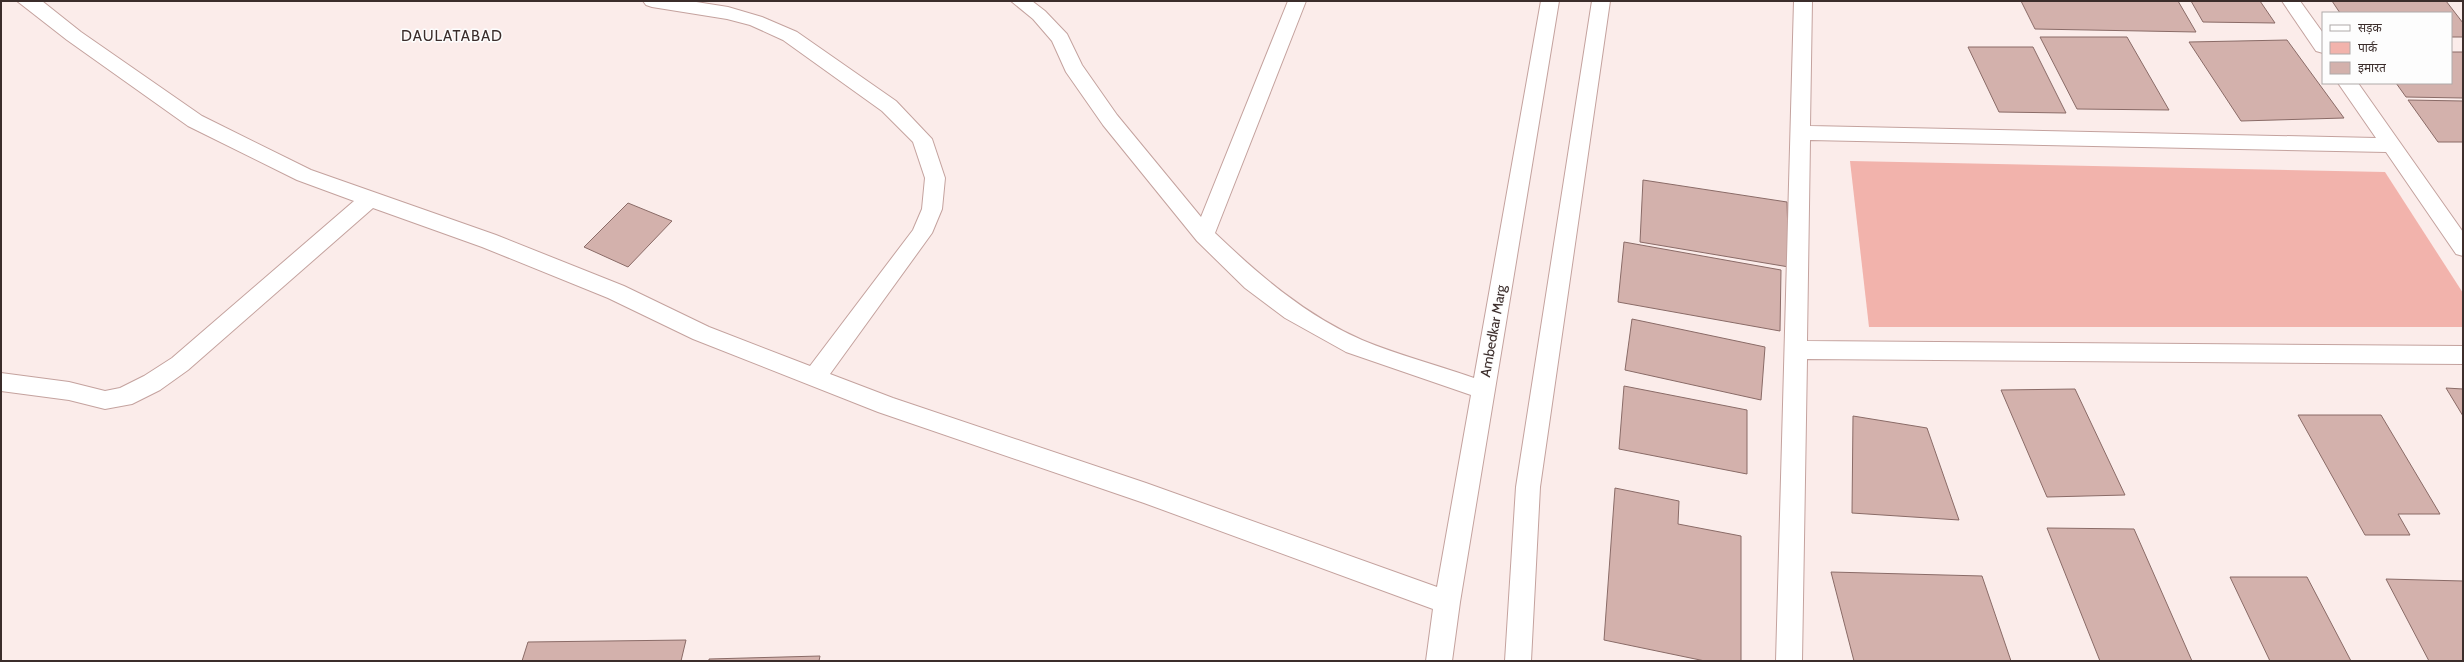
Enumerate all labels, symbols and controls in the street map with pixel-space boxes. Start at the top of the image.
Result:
legend [2322,12,2452,84]
text: सड़क [2358,20,2383,35]
district label: DAULATABAD [401,27,503,45]
text: पार्क [2358,40,2378,55]
text: इमारत [2358,60,2387,75]
street label: Ambedkar Marg [1476,282,1510,379]

